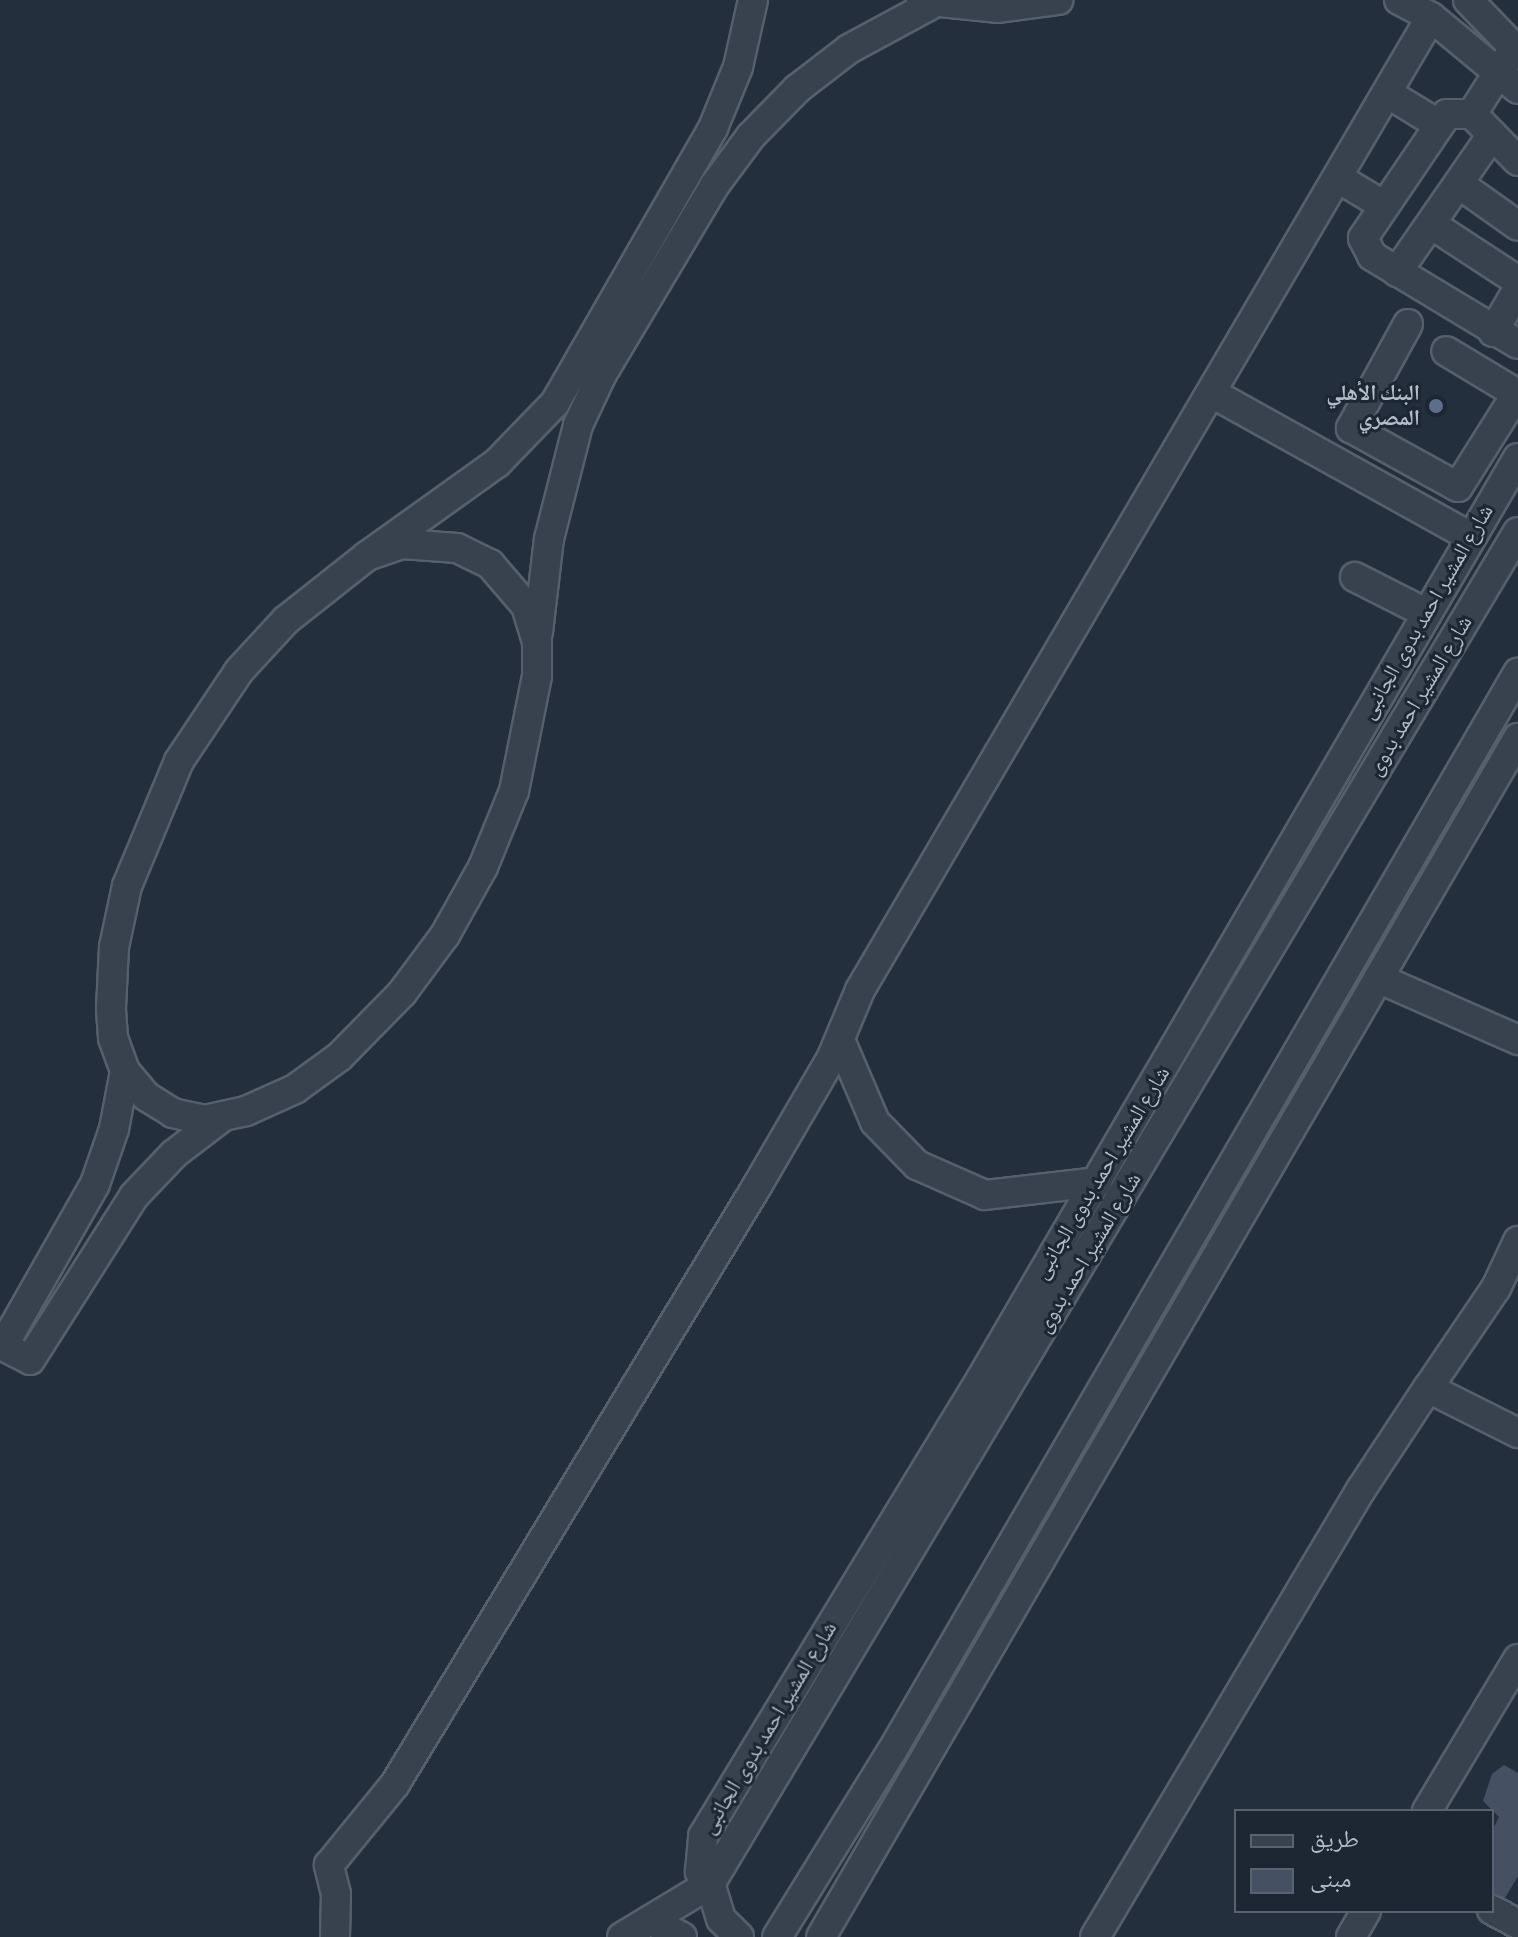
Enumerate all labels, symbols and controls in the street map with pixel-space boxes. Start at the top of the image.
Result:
place label: البنك الأهلي المصري [1326,380,1420,432]
marker: البنك الأهلي المصري [1427,397,1445,415]
street label: شارع المشير احمد بدوى الجانبى [1355,500,1499,724]
street label: شارع المشير احمد بدوى [1362,611,1478,781]
street label: شارع المشير احمد بدوى الجانبى [1028,1062,1176,1284]
street label: شارع المشير احمد بدوى [1031,1168,1147,1338]
street label: شارع المشير احمد بدوى الجانبى [695,1617,843,1839]
legend [1234,1809,1494,1913]
text: طريق [1310,1828,1359,1852]
text: مبنى [1310,1868,1351,1892]

